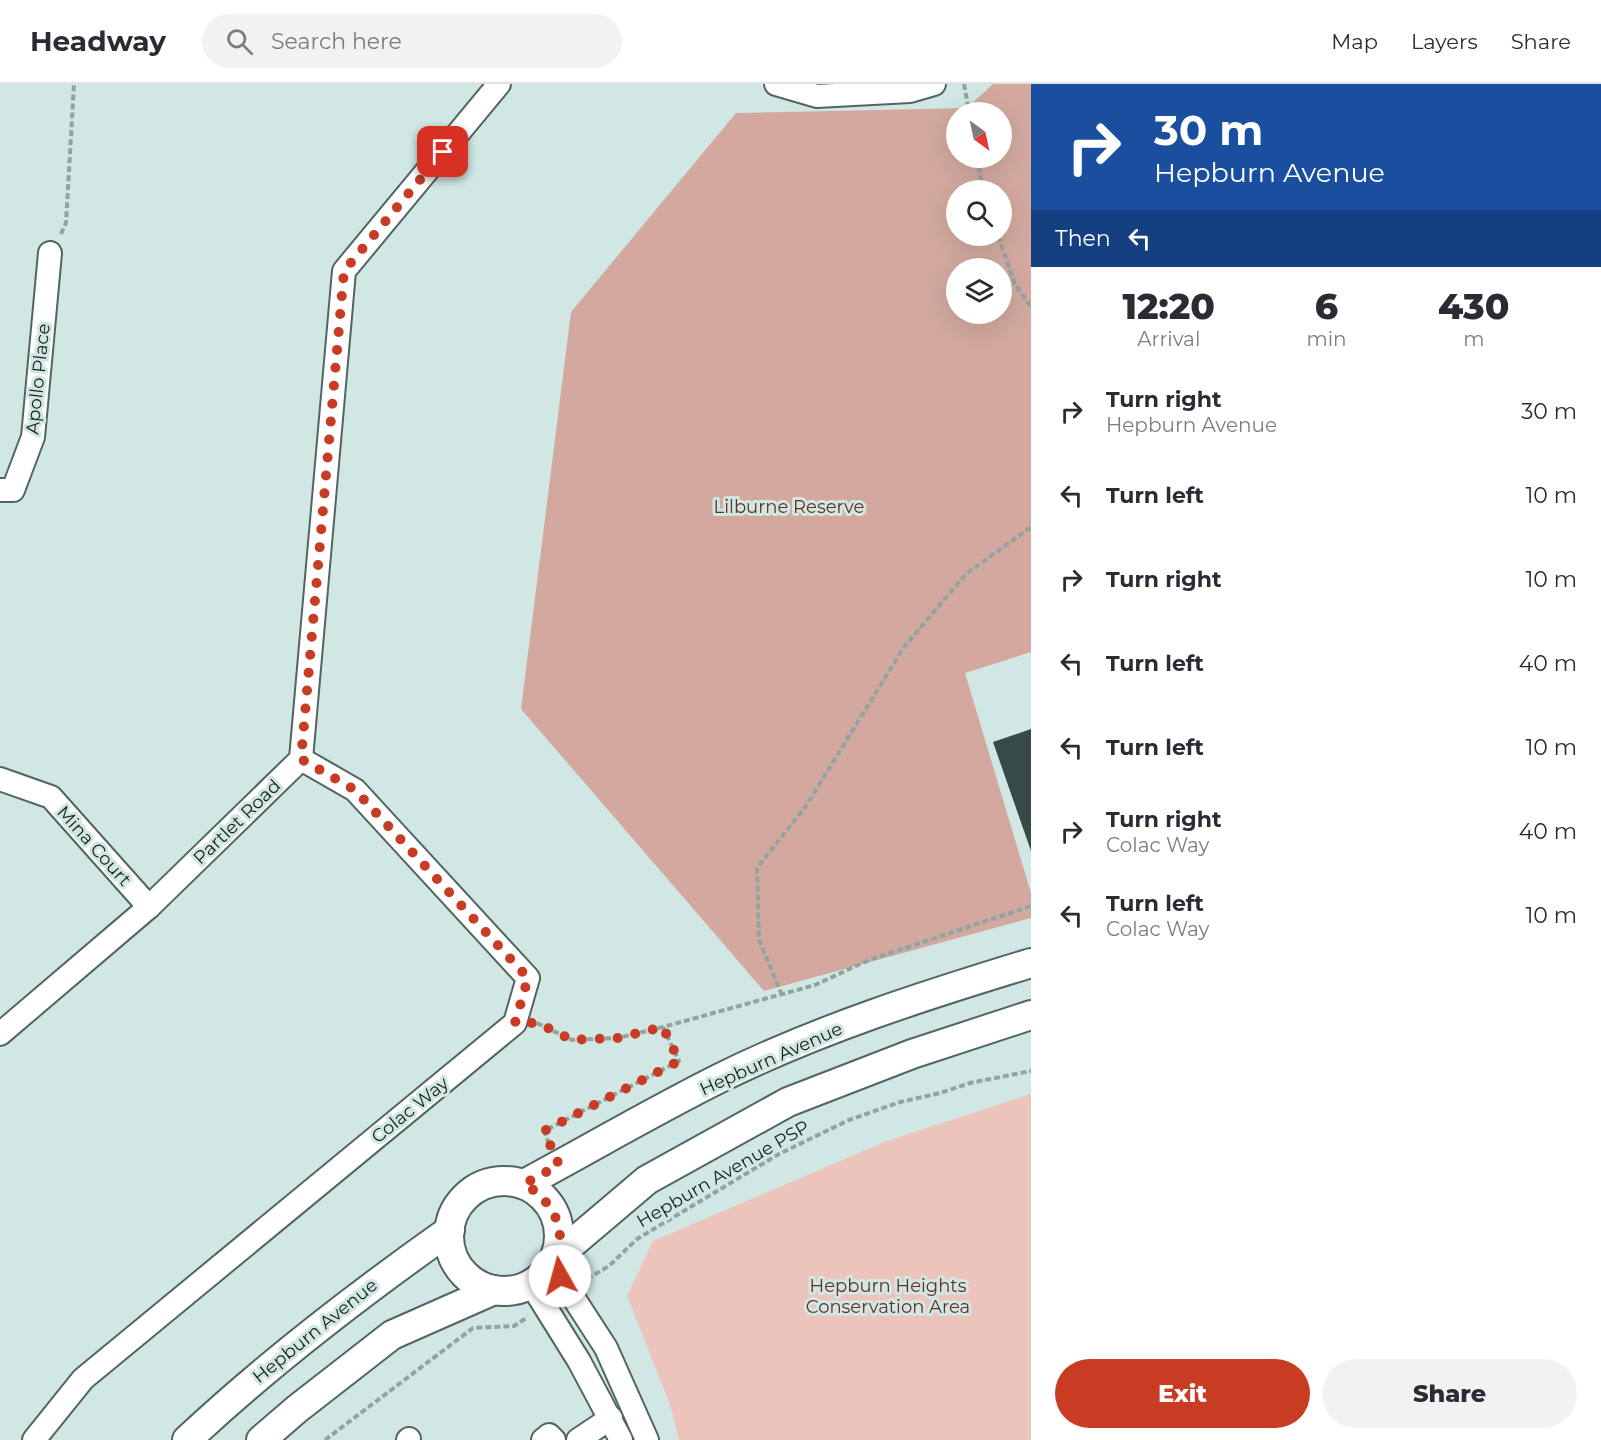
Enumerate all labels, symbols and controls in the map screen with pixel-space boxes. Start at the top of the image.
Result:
search box [202,14,622,68]
text: Headway [30,24,166,58]
icon: search [223,25,256,58]
text: Search here [271,28,402,55]
text: Map [1331,29,1378,54]
text: Layers [1411,29,1478,54]
text: Share [1511,29,1571,54]
north arrow [946,102,1012,168]
map controls [946,102,1012,324]
text: 30 m [1154,104,1263,156]
icon: right [1055,108,1133,186]
pin [417,126,468,177]
icon: arrive [426,135,459,168]
text: Hepburn Avenue [1154,156,1385,189]
button: search [946,180,1012,246]
icon: left [1123,222,1156,255]
text: Then [1055,225,1111,252]
button: layers [946,258,1012,324]
text: 12:20 [1122,284,1215,328]
text: 6 [1315,284,1338,328]
text: 430 [1438,284,1510,328]
street label: Apollo Place [21,322,55,436]
text: Arrival [1137,327,1200,351]
text: min [1306,327,1347,351]
text: m [1463,327,1484,351]
text: Turn right [1106,386,1221,413]
icon: right [1055,395,1088,428]
text: 30 m [1521,398,1577,425]
text: Hepburn Avenue [1106,413,1277,437]
icon: left [1055,479,1088,512]
text: Turn left [1106,482,1204,509]
text: 10 m [1525,482,1577,509]
park label: Lilburne Reserve [714,496,865,518]
icon: right [1055,563,1088,596]
text: Turn right [1106,566,1221,593]
text: 10 m [1525,566,1577,593]
icon: left [1055,647,1088,680]
text: Turn left [1106,650,1204,677]
text: 40 m [1519,650,1577,677]
icon: left [1055,731,1088,764]
text: Turn left [1106,734,1204,761]
text: 10 m [1525,734,1577,761]
street label: Partlet Road [189,775,285,869]
street label: Mina Court [52,801,136,891]
text: Turn right [1106,806,1221,833]
icon: right [1055,815,1088,848]
text: 40 m [1519,818,1577,845]
text: Colac Way [1106,833,1209,857]
text: Turn left [1106,890,1204,917]
icon: left [1055,899,1088,932]
text: 10 m [1525,902,1577,929]
text: Colac Way [1106,917,1209,941]
street label: Hepburn Avenue [696,1018,846,1100]
street label: Colac Way [367,1072,453,1148]
street label: Hepburn Avenue PSP [633,1116,813,1232]
position arrow [528,1244,592,1308]
street label: Hepburn Avenue [248,1274,382,1388]
park label: Hepburn Heights Conservation Area [806,1275,970,1318]
button: Exit [1055,1359,1310,1428]
button: Share [1322,1359,1577,1428]

